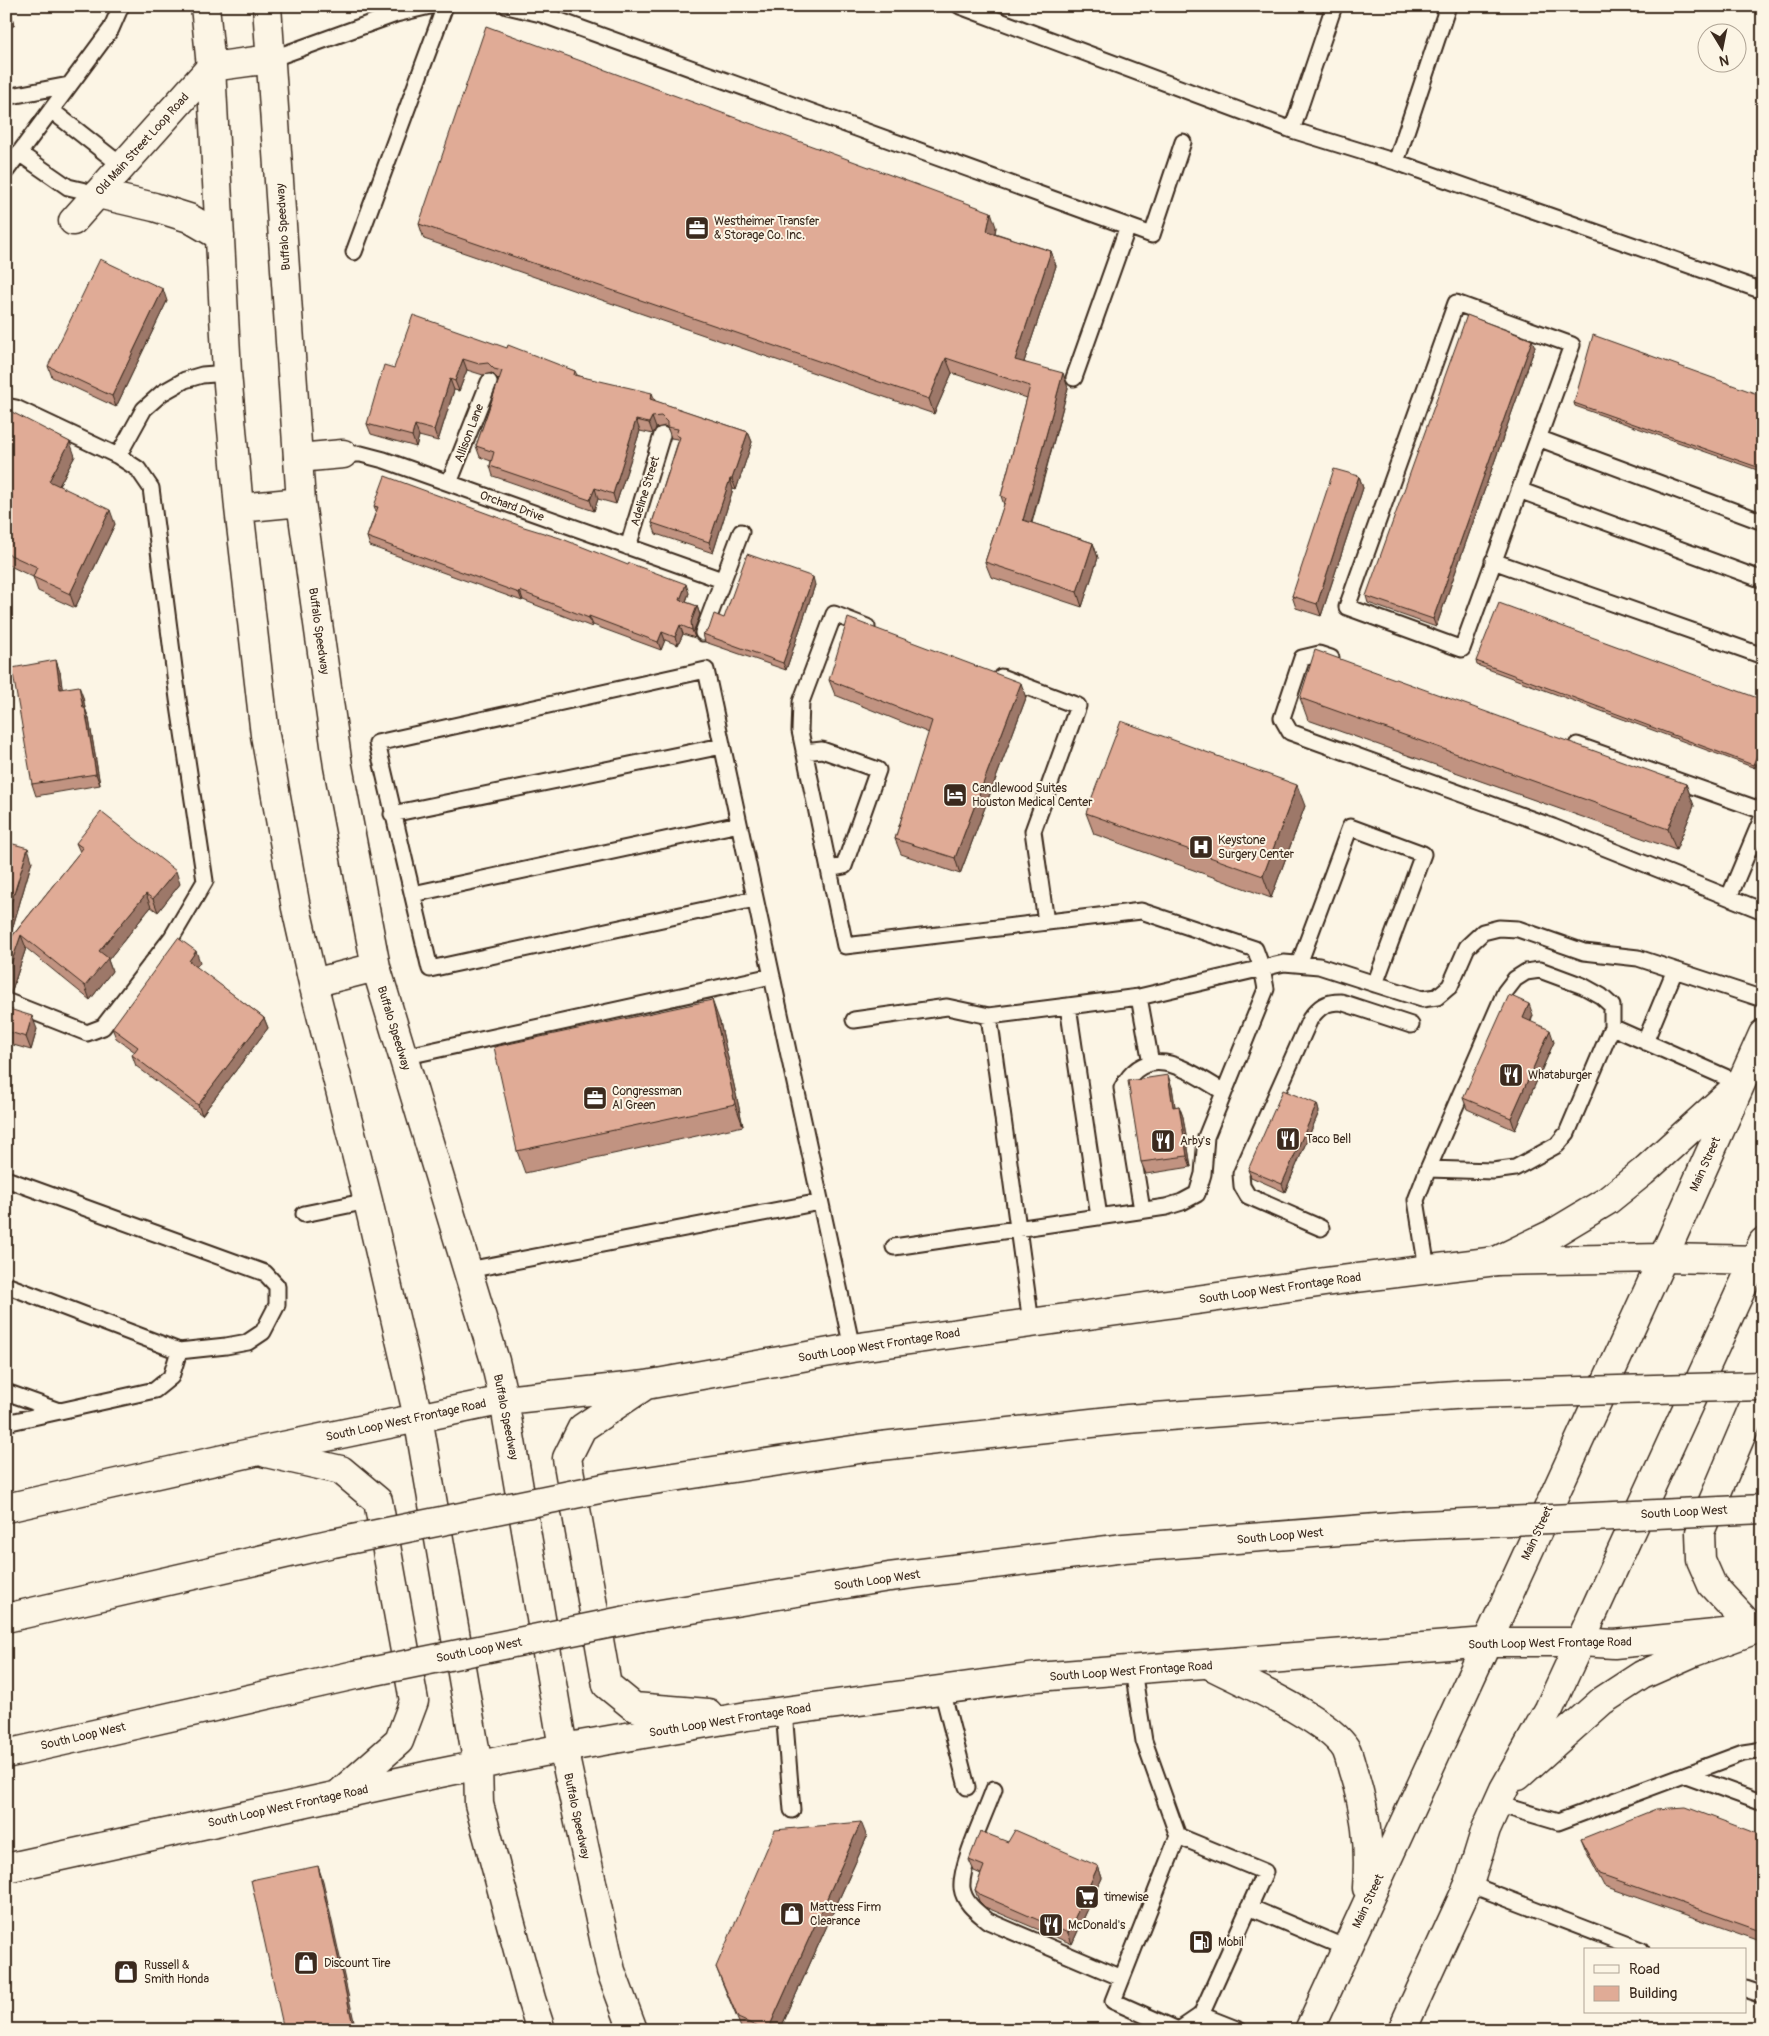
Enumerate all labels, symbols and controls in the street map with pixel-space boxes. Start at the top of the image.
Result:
north arrow [1696,22,1746,72]
text: N [1718,51,1730,70]
street label: Old Main Street Loop Road [92,90,192,199]
street label: Buffalo Speedway [273,183,294,271]
place label: Westheimer Transfer & Storage Co. Inc. [714,214,820,243]
office icon: Westheimer Transfer & Storage Co. Inc. [684,215,710,241]
street label: Allison Lane [451,402,488,465]
street label: Adeline Street [628,454,663,528]
street label: Orchard Drive [478,488,546,525]
street label: Buffalo Speedway [305,587,332,675]
place label: Candlewood Suites Houston Medical Center [972,781,1093,810]
hotel icon: Candlewood Suites Houston Medical Center [942,782,968,808]
place label: Keystone Surgery Center [1218,833,1295,862]
hospital icon: Keystone Surgery Center [1188,834,1214,860]
street label: Buffalo Speedway [374,984,413,1072]
restaurant icon: Whataburger [1498,1062,1524,1088]
place label: Whataburger [1528,1068,1593,1083]
place label: Congressman Al Green [612,1084,682,1113]
office icon: Congressman Al Green [582,1085,608,1111]
restaurant icon: Taco Bell [1275,1126,1301,1152]
restaurant icon: Arby's [1150,1128,1176,1154]
place label: Taco Bell [1306,1132,1351,1147]
place label: Arby's [1180,1134,1211,1149]
street label: Main Street [1687,1134,1724,1194]
street label: South Loop West Frontage Road [1198,1270,1362,1307]
street label: South Loop West Frontage Road [797,1325,961,1366]
street label: Buffalo Speedway [490,1373,521,1461]
street label: South Loop West Frontage Road [325,1396,488,1445]
street label: South Loop West [1640,1503,1728,1522]
street label: Main Street [1518,1504,1557,1563]
street label: South Loop West [1236,1525,1324,1548]
street label: South Loop West [833,1567,921,1594]
street label: South Loop West [435,1635,523,1666]
street label: South Loop West Frontage Road [1468,1635,1632,1652]
street label: South Loop West Frontage Road [1049,1658,1213,1685]
street label: South Loop West Frontage Road [648,1700,812,1741]
street label: South Loop West [39,1719,127,1754]
street label: Buffalo Speedway [560,1772,593,1860]
street label: South Loop West Frontage Road [207,1782,370,1831]
street label: Main Street [1349,1872,1388,1931]
supermarket icon: timewise [1074,1884,1100,1910]
place label: timewise [1103,1890,1149,1905]
place label: Mattress Firm Clearance [810,1900,881,1929]
shop icon: Mattress Firm Clearance [779,1901,805,1927]
restaurant icon: McDonald's [1038,1912,1064,1938]
place label: McDonald's [1068,1918,1126,1933]
fuel station icon: Mobil [1188,1929,1214,1955]
place label: Mobil [1218,1935,1244,1950]
legend [1584,1948,1746,2014]
shop icon: Discount Tire [293,1950,319,1976]
place label: Discount Tire [324,1956,391,1971]
place label: Russell & Smith Honda [144,1958,209,1987]
shop icon: Russell & Smith Honda [113,1959,139,1985]
text: Road [1629,1960,1660,1979]
text: Building [1629,1984,1677,2003]

